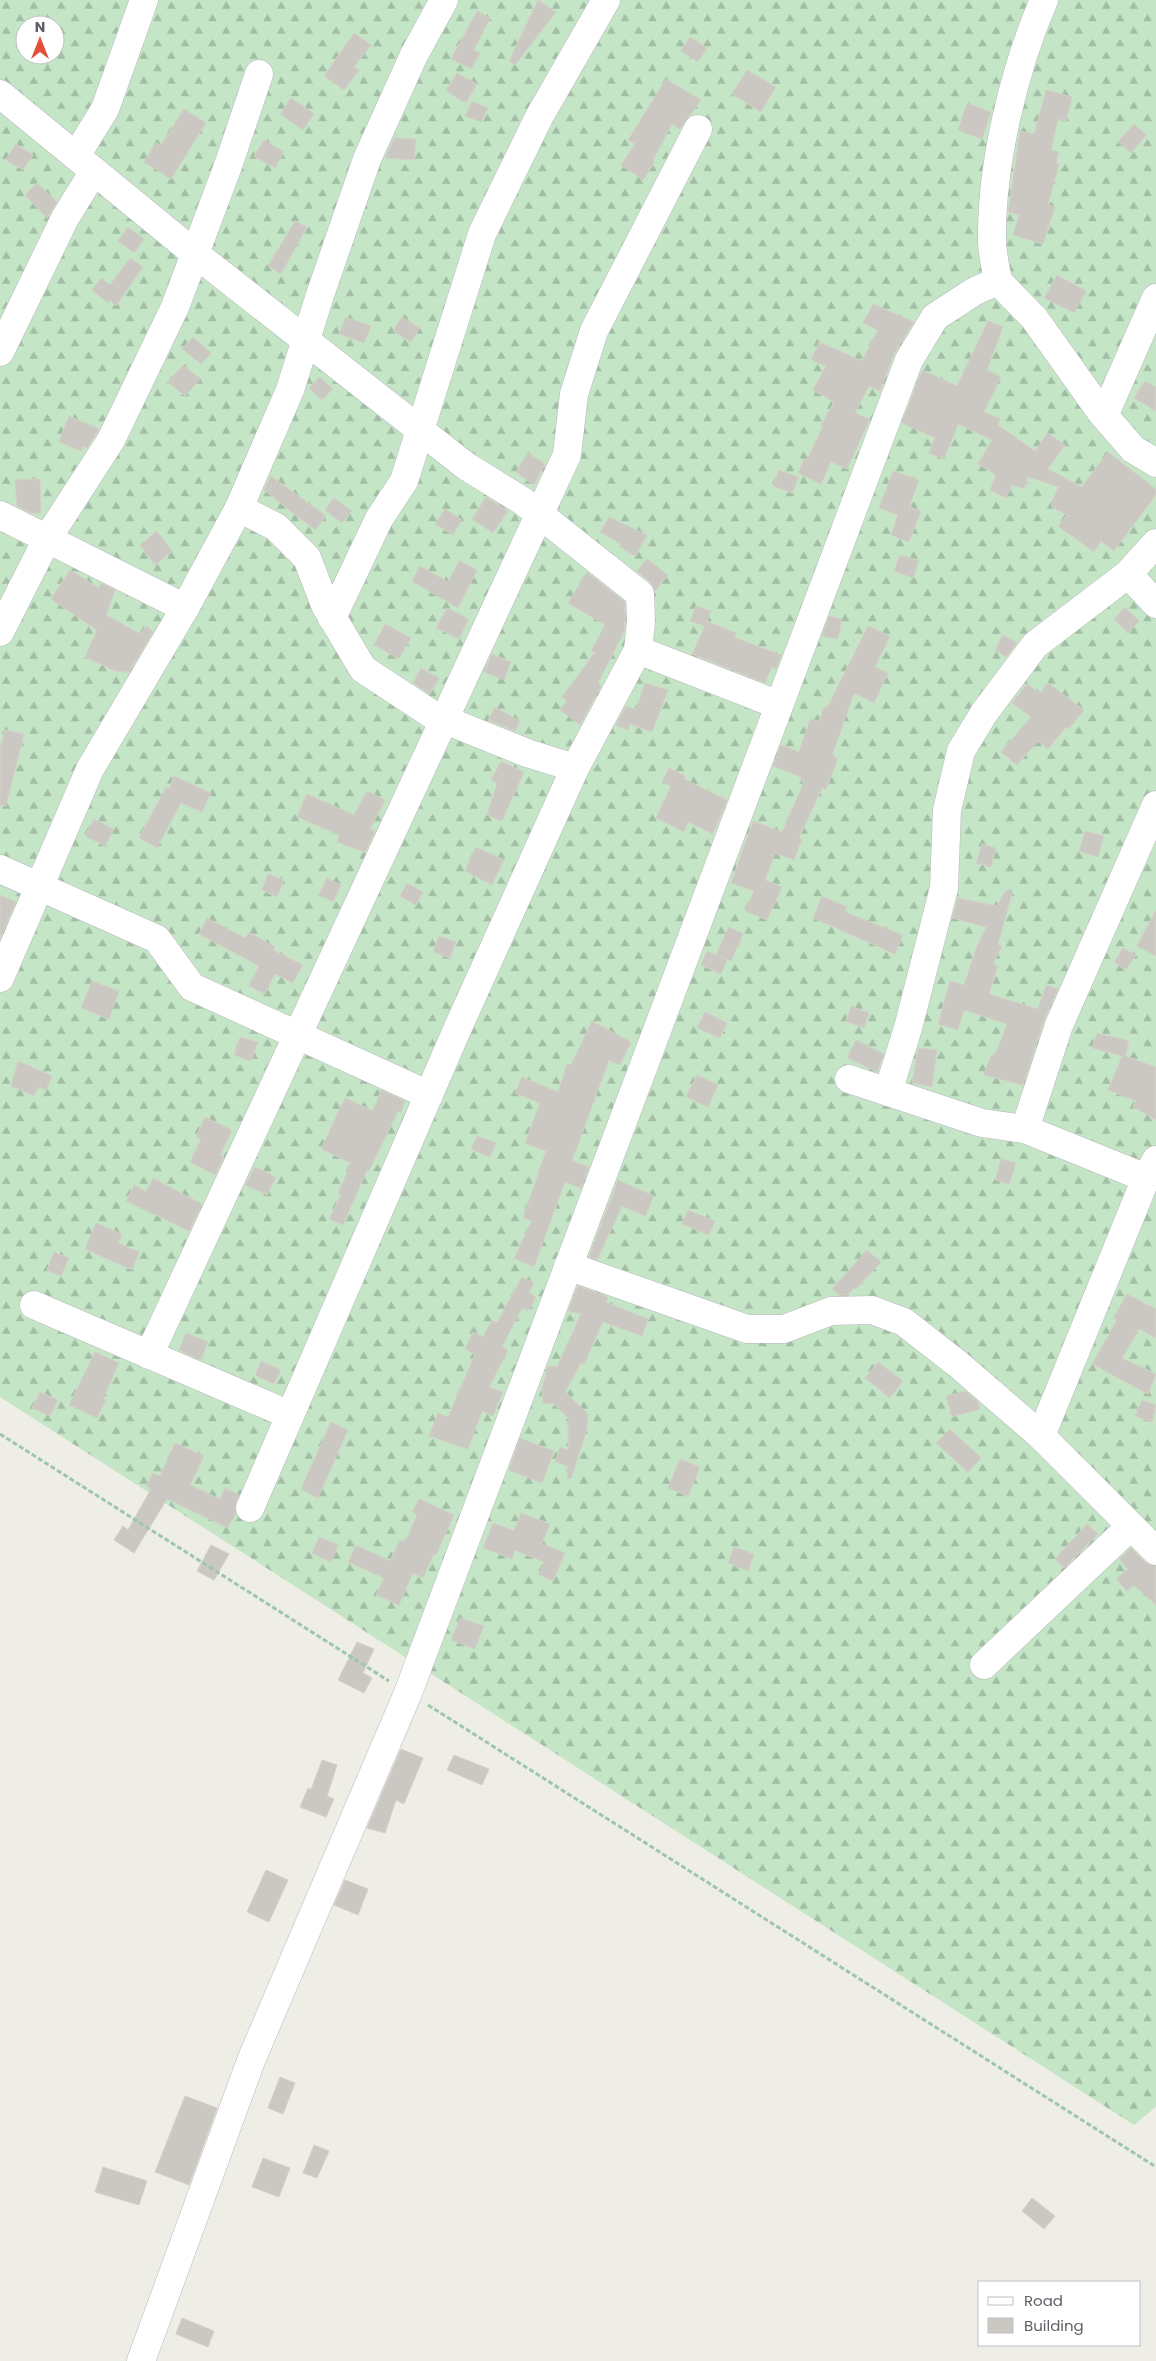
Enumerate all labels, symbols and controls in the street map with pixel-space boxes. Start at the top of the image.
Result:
north arrow [15,15,65,65]
text: N [35,17,45,37]
legend [978,2281,1141,2346]
text: Road [1024,2290,1063,2311]
text: Building [1024,2315,1084,2336]

